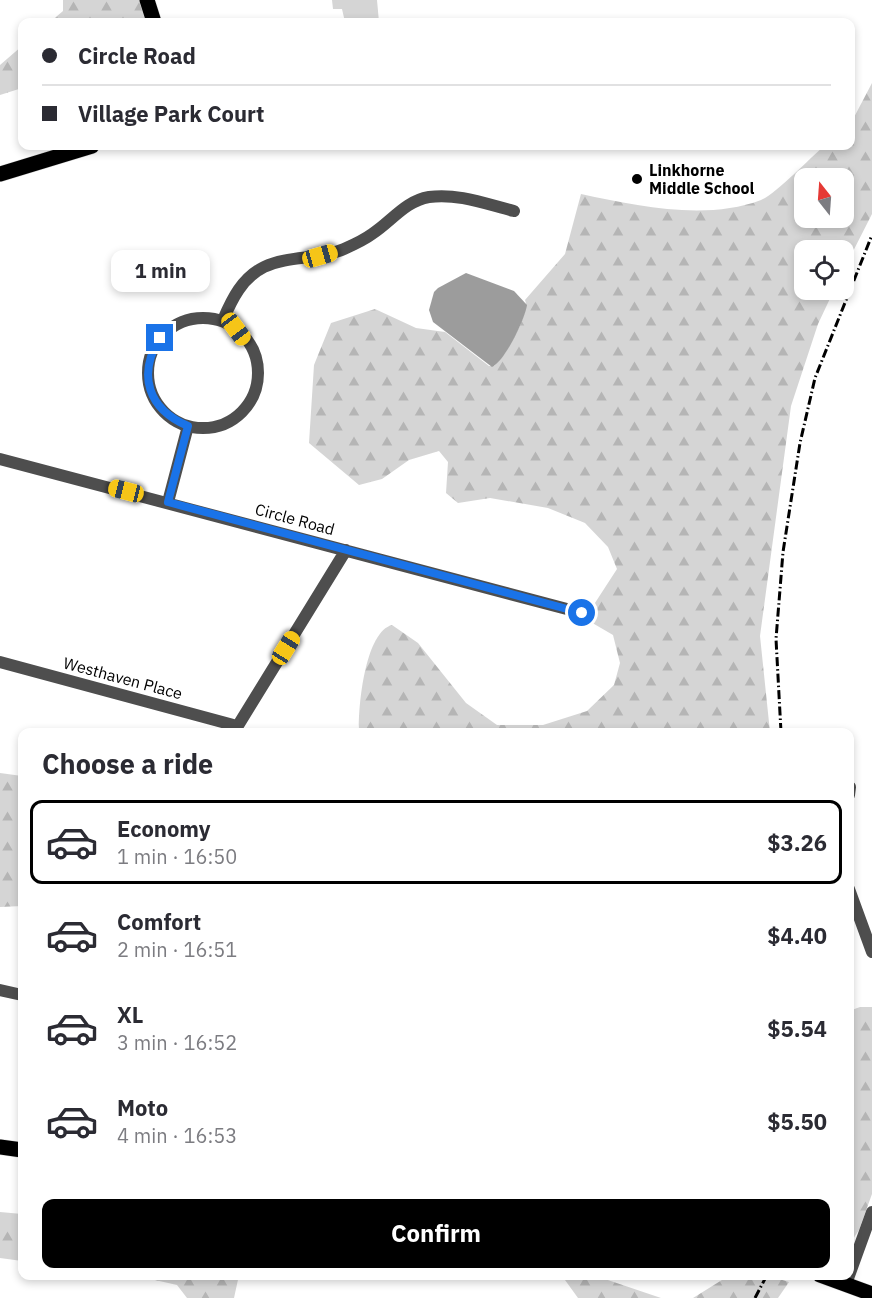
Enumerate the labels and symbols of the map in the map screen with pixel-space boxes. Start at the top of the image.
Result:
place label: Linkhorne Middle School [649,160,755,198]
north arrow [794,168,854,228]
marker: Linkhorne Middle School [630,172,644,186]
car [300,242,340,270]
callout: 1 min [110,251,210,293]
car [218,309,254,349]
route end [146,324,173,351]
car [106,478,146,504]
street label: Circle Road [253,499,337,539]
route start [568,599,595,626]
car [269,628,303,668]
street label: Westhaven Place [61,653,185,704]

